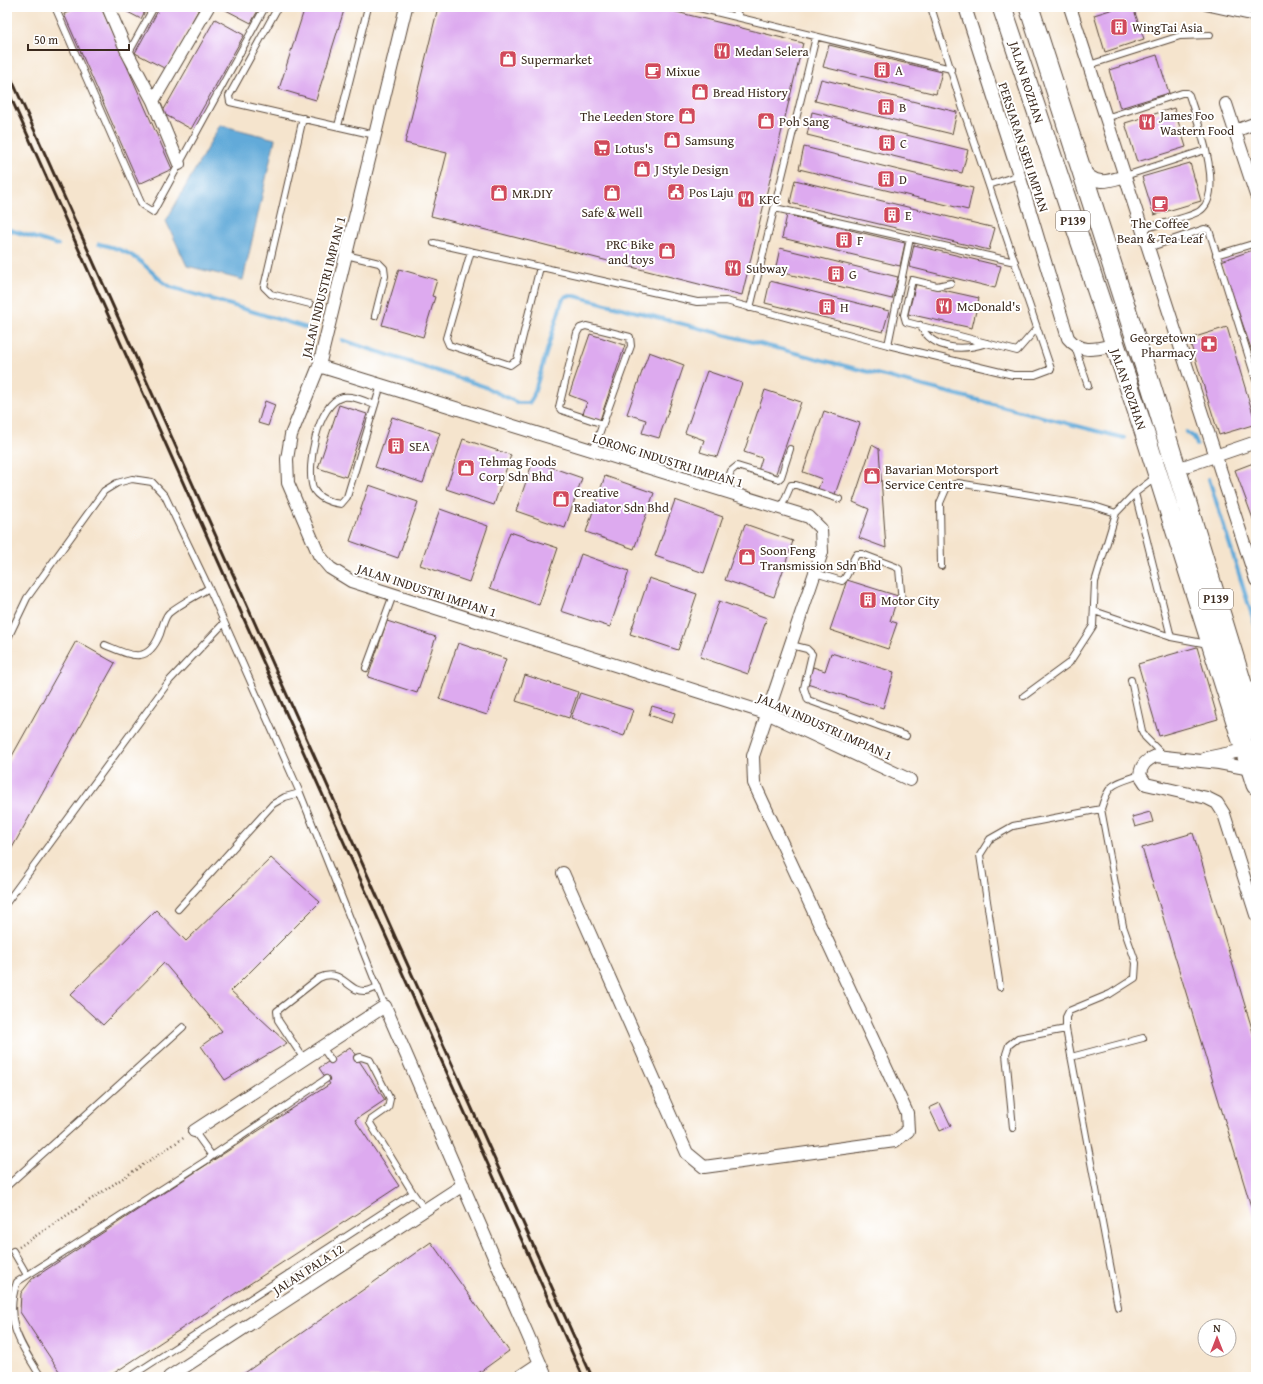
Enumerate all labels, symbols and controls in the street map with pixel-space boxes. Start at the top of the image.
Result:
building icon: WingTai Asia [1109,17,1129,37]
place label: WingTai Asia [1132,18,1204,37]
scale bar [28,26,129,52]
text: 50 m [34,31,58,48]
street label: JALAN ROZHAN [1004,37,1049,126]
restaurant icon: Medan Selera [712,41,732,61]
place label: Medan Selera [735,42,809,61]
shop icon: Supermarket [498,49,518,69]
place label: Supermarket [521,50,592,69]
building icon: A [872,60,892,80]
cafe icon: Mixue [643,61,663,81]
place label: A [895,61,903,80]
place label: Mixue [666,62,700,81]
street label: PERSIARAN SERI IMPIAN [994,80,1054,215]
shop icon: Bread History [690,82,710,102]
place label: Bread History [713,83,789,102]
building icon: B [876,97,896,117]
place label: B [899,98,906,117]
shop icon: The Leeden Store [677,106,697,126]
place label: James Foo Wastern Food [1158,106,1234,140]
place label: The Leeden Store [580,107,674,126]
shop icon: Poh Sang [756,111,776,131]
place label: Poh Sang [779,112,830,131]
restaurant icon: James Foo Wastern Food [1137,112,1157,132]
shop icon: Samsung [662,130,682,150]
place label: Samsung [685,131,735,150]
building icon: C [877,133,897,153]
place label: C [900,134,907,153]
supermarket icon: Lotus's [592,138,612,158]
place label: Lotus's [615,139,653,158]
shop icon: J Style Design [632,159,652,179]
place label: J Style Design [653,160,729,179]
building icon: D [876,169,896,189]
place label: D [899,170,907,189]
public building icon: Pos Laju [666,182,686,202]
shop icon: MR.DIY [489,183,509,203]
shop icon: Safe & Well [602,183,622,203]
place label: Pos Laju [689,183,734,202]
place label: MR.DIY [512,184,553,203]
restaurant icon: KFC [736,189,756,209]
place label: KFC [759,190,780,209]
cafe icon: The Coffee Bean & Tea Leaf [1150,194,1170,214]
place label: Safe & Well [581,203,643,222]
building icon: E [882,205,902,225]
place label: E [905,206,912,225]
road number: P139 [1056,211,1090,231]
street label: JALAN INDUSTRI IMPIAN 1 [296,214,350,362]
place label: The Coffee Bean & Tea Leaf [1117,214,1205,248]
building icon: F [834,230,854,250]
place label: F [857,231,863,250]
place label: PRC Bike and toys [606,235,654,269]
shop icon: PRC Bike and toys [657,241,677,261]
restaurant icon: Subway [723,258,743,278]
place label: Subway [746,259,788,278]
building icon: G [826,264,846,284]
place label: G [849,265,857,284]
restaurant icon: McDonald's [934,296,954,316]
building icon: H [817,297,837,317]
place label: McDonald's [957,297,1021,316]
place label: H [840,298,849,317]
place label: Georgetown Pharmacy [1130,328,1197,362]
pharmacy icon: Georgetown Pharmacy [1199,334,1219,354]
street label: JALAN ROZHAN [1105,344,1151,433]
street label: LORONG INDUSTRI IMPIAN 1 [590,428,746,492]
building icon: SEA [386,436,406,456]
place label: SEA [409,437,430,456]
place label: Tehmag Foods Corp Sdn Bhd [479,452,556,486]
shop icon: Tehmag Foods Corp Sdn Bhd [456,458,476,478]
place label: Bavarian Motorsport Service Centre [885,460,999,494]
shop icon: Bavarian Motorsport Service Centre [862,466,882,486]
place label: Creative Radiator Sdn Bhd [574,483,669,517]
shop icon: Creative Radiator Sdn Bhd [551,489,571,509]
place label: Soon Feng Transmission Sdn Bhd [760,541,881,575]
shop icon: Soon Feng Transmission Sdn Bhd [737,547,757,567]
street label: JALAN INDUSTRI IMPIAN 1 [353,558,499,622]
road number: P139 [1199,589,1233,609]
building icon: Motor City [858,590,878,610]
place label: Motor City [881,591,940,610]
street label: JALAN INDUSTRI IMPIAN 1 [753,687,895,765]
street label: JALAN PALA 12 [267,1239,348,1301]
north arrow [1197,1318,1237,1358]
text: N [1213,1320,1221,1336]

